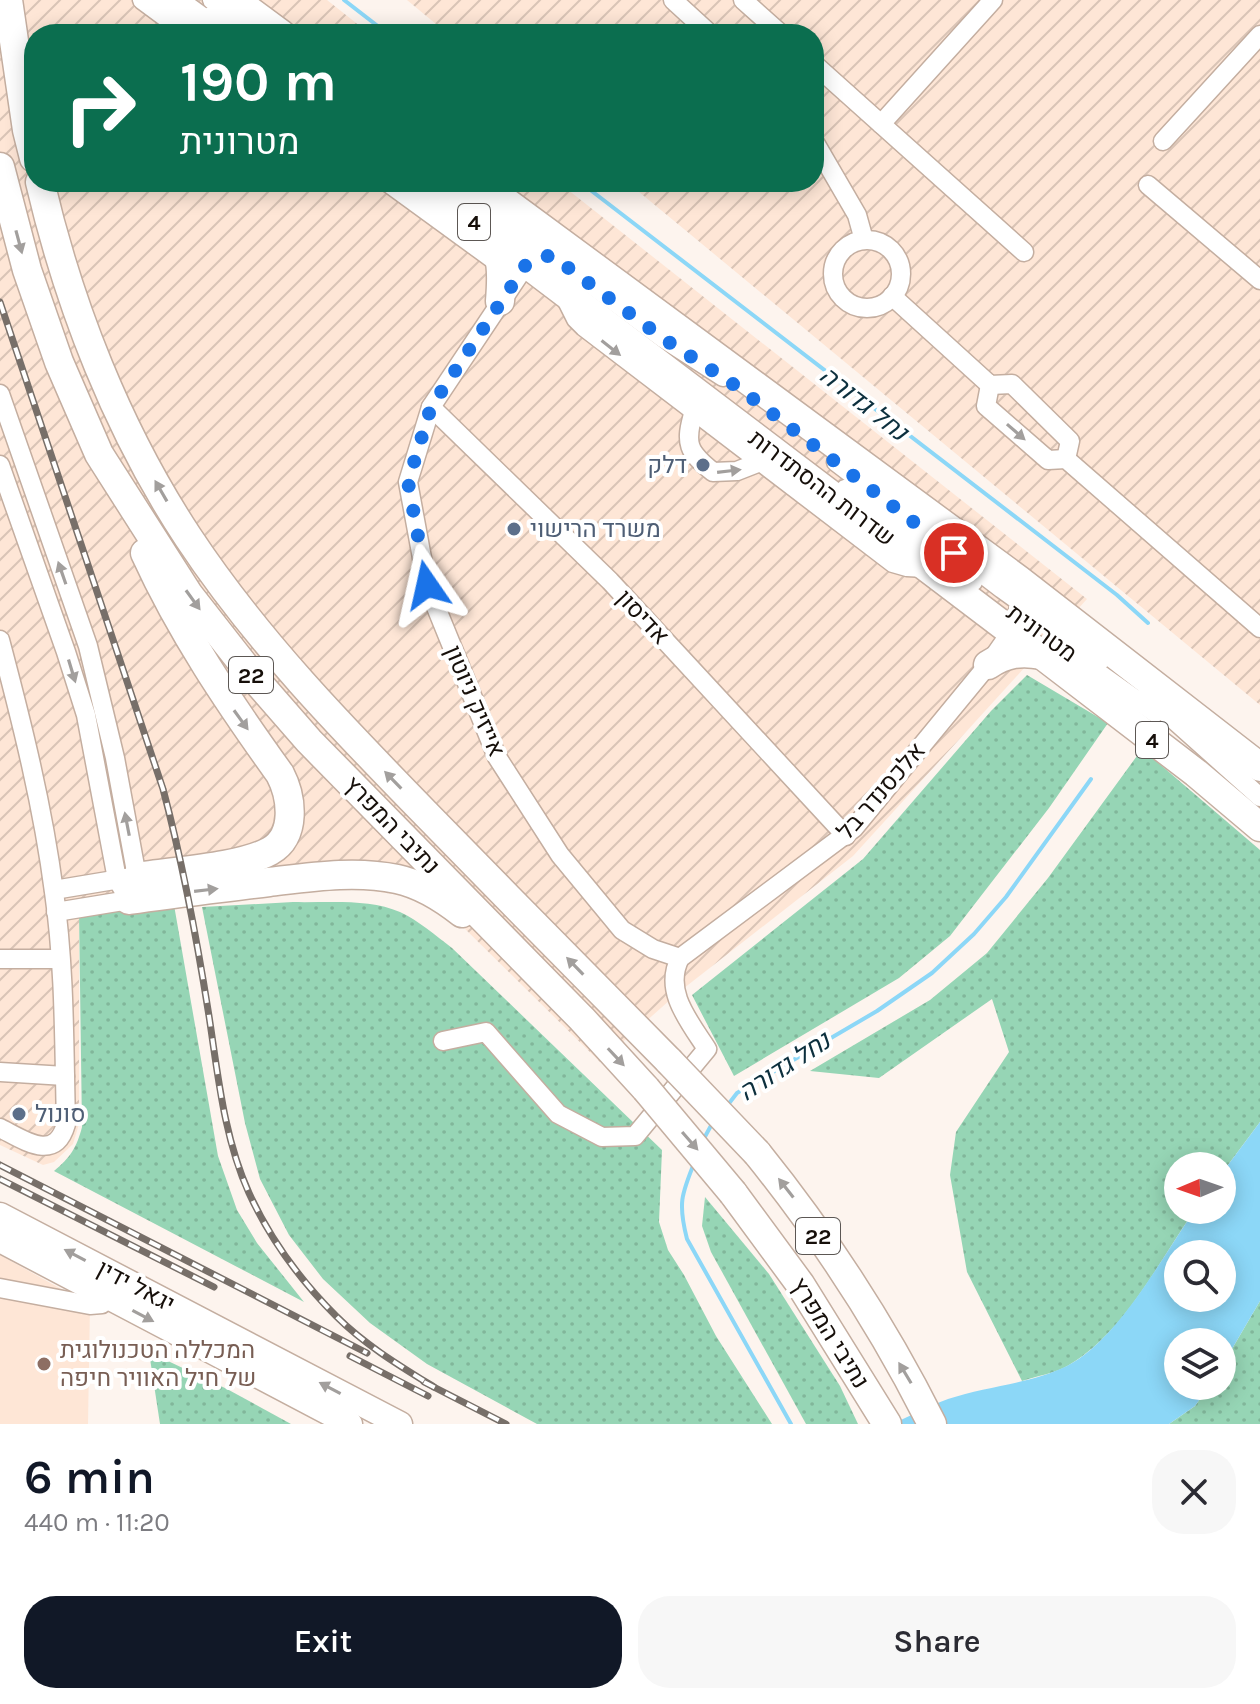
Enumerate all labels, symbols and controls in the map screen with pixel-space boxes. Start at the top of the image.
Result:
text: 190 m [180,49,337,114]
icon: right [48,56,152,160]
text: מטרונית [180,121,300,163]
road number: 4 [458,204,490,240]
one-way arrow [13,231,26,255]
one-way arrow [601,339,621,355]
water label: נחל גדורה [813,359,915,448]
one-way arrow [1005,423,1025,440]
street label: שדרות ההסתדרות [743,424,901,552]
place label: דלק [647,451,687,479]
marker: דלק [694,456,712,474]
one-way arrow [717,464,742,477]
one-way arrow [154,480,168,502]
place label: משרד הרישוי [530,515,661,543]
pin [920,519,988,587]
marker: משרד הרישוי [505,520,523,538]
icon: arrive [932,531,976,575]
position arrow [385,543,469,627]
one-way arrow [56,561,68,585]
street label: אדיסון [611,584,675,650]
one-way arrow [185,589,200,610]
street label: מטרונית [1001,598,1083,668]
street label: אייזיק ניוטון [439,641,511,761]
road number: 22 [229,657,273,693]
one-way arrow [66,659,79,683]
one-way arrow [233,710,248,731]
road number: 4 [1136,722,1168,758]
street label: אלכסנדר בל [831,737,931,845]
street label: נתיבי המפרץ [338,770,446,880]
one-way arrow [384,771,403,790]
one-way arrow [120,811,132,836]
one-way arrow [194,883,219,896]
one-way arrow [566,957,585,976]
water label: נחל גדורה [732,1024,837,1108]
one-way arrow [607,1047,625,1066]
place label: סונול [35,1100,85,1128]
marker: סונול [10,1105,28,1123]
one-way arrow [681,1130,698,1150]
north arrow [1164,1152,1236,1224]
map controls [1164,1152,1236,1400]
one-way arrow [778,1178,794,1198]
road number: 22 [796,1218,840,1254]
button: search [1164,1240,1236,1312]
one-way arrow [64,1248,87,1261]
street label: יגאל ידין [92,1254,180,1318]
street label: נתיבי המפרץ [785,1272,875,1394]
one-way arrow [131,1309,154,1323]
button: layers [1164,1328,1236,1400]
place label: המכללה הטכנולוגית של חיל האוויר חיפה [60,1336,256,1392]
marker: המכללה הטכנולוגית של חיל האוויר חיפה [35,1355,53,1373]
one-way arrow [898,1362,912,1384]
one-way arrow [319,1381,342,1394]
text: 6 min [24,1449,155,1505]
button: close [1152,1450,1236,1534]
text: 440 m · 11:20 [24,1507,170,1538]
button: Exit [24,1596,622,1688]
button: Share [638,1596,1236,1688]

